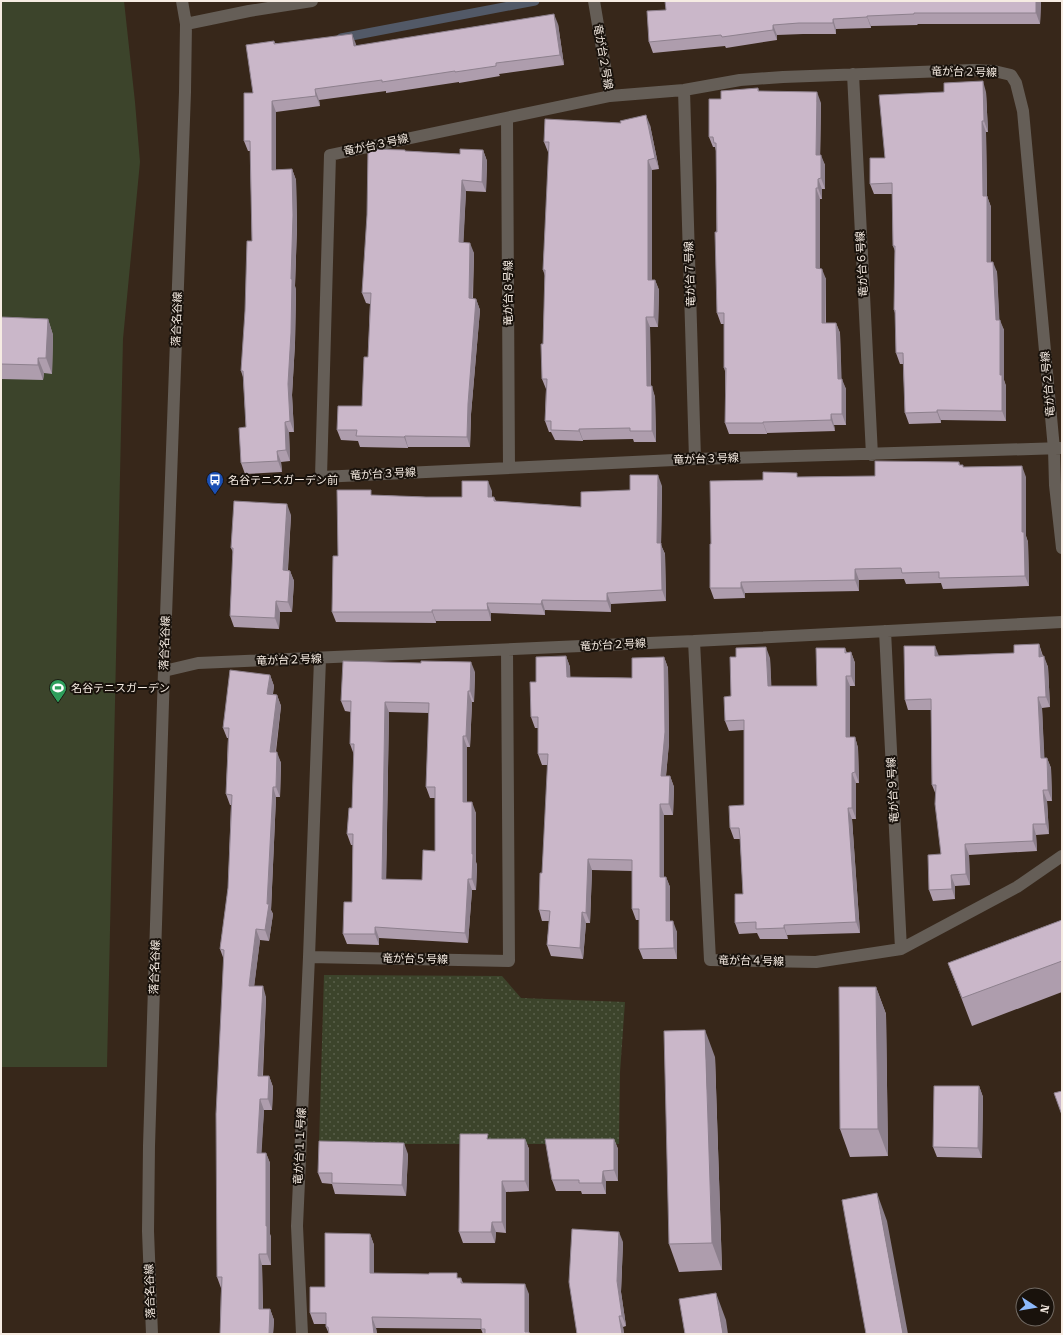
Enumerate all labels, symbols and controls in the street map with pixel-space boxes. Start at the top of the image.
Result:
street label: 竜が台２号線 [591,23,615,91]
street label: 竜が台２号線 [931,65,997,79]
street label: 竜が台３号線 [342,132,410,158]
street label: 竜が台６号線 [854,231,870,297]
street label: 竜が台７号線 [682,241,698,307]
street label: 竜が台８号線 [502,260,515,326]
street label: 落合名谷線 [170,291,184,347]
street label: 竜が台２号線 [1039,351,1057,417]
street label: 竜が台３号線 [673,451,739,467]
street label: 竜が台３号線 [350,466,416,482]
bus stop icon: 名谷テニスガーデン前 [205,470,225,495]
place label: 名谷テニスガーデン前 [228,474,338,487]
street label: 落合名谷線 [158,615,172,671]
street label: 竜が台２号線 [580,637,646,653]
street label: 竜が台２号線 [256,652,322,668]
sports icon: 名谷テニスガーデン [48,678,68,703]
place label: 名谷テニスガーデン [71,682,170,695]
street label: 竜が台９号線 [885,757,901,823]
street label: 落合名谷線 [148,939,162,995]
street label: 竜が台５号線 [382,952,448,966]
street label: 竜が台４号線 [718,954,784,968]
street label: 竜が台１１号線 [291,1107,309,1185]
street label: 落合名谷線 [143,1263,157,1319]
north arrow [1015,1287,1055,1327]
text: N [1037,1303,1052,1315]

